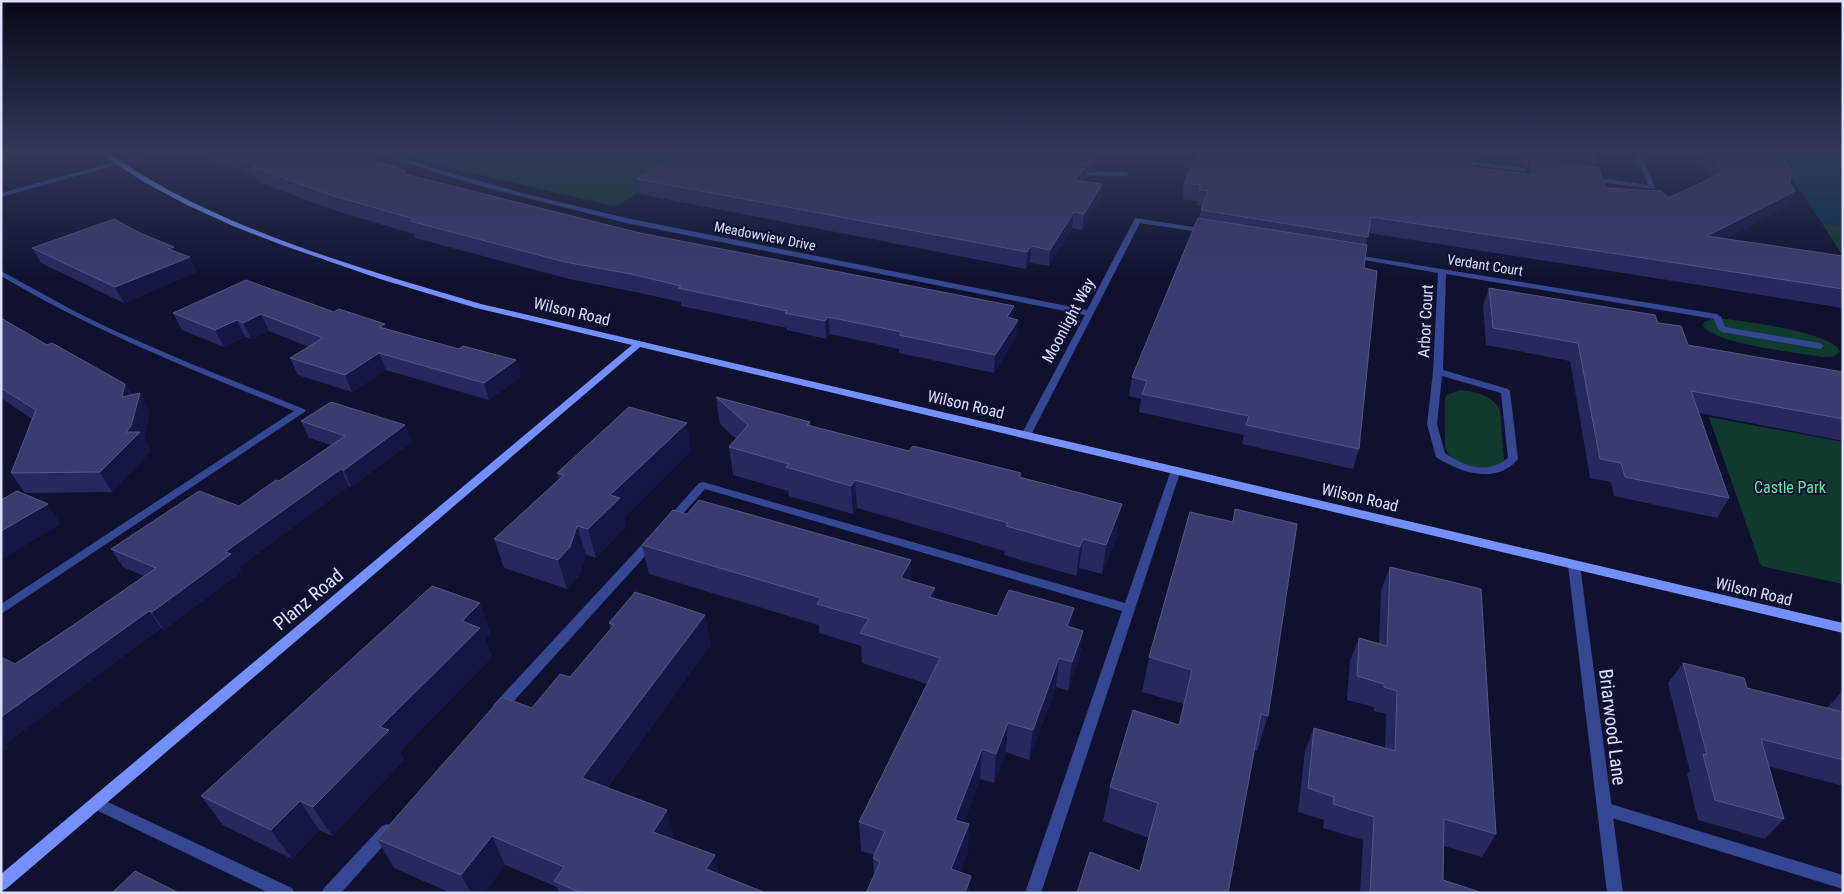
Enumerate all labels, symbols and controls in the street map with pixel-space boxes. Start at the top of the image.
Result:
street label: Meadowview Drive [713,218,817,254]
street label: Verdant Court [1446,251,1524,279]
street label: Moonlight Way [1038,274,1099,366]
street label: Arbor Court [1414,284,1437,358]
street label: Wilson Road [532,293,612,330]
street label: Wilson Road [926,386,1006,423]
park label: Castle Park [1754,478,1827,497]
street label: Wilson Road [1320,479,1400,516]
street label: Planz Road [269,564,348,635]
street label: Wilson Road [1714,573,1794,610]
street label: Briarwood Lane [1594,668,1631,787]

